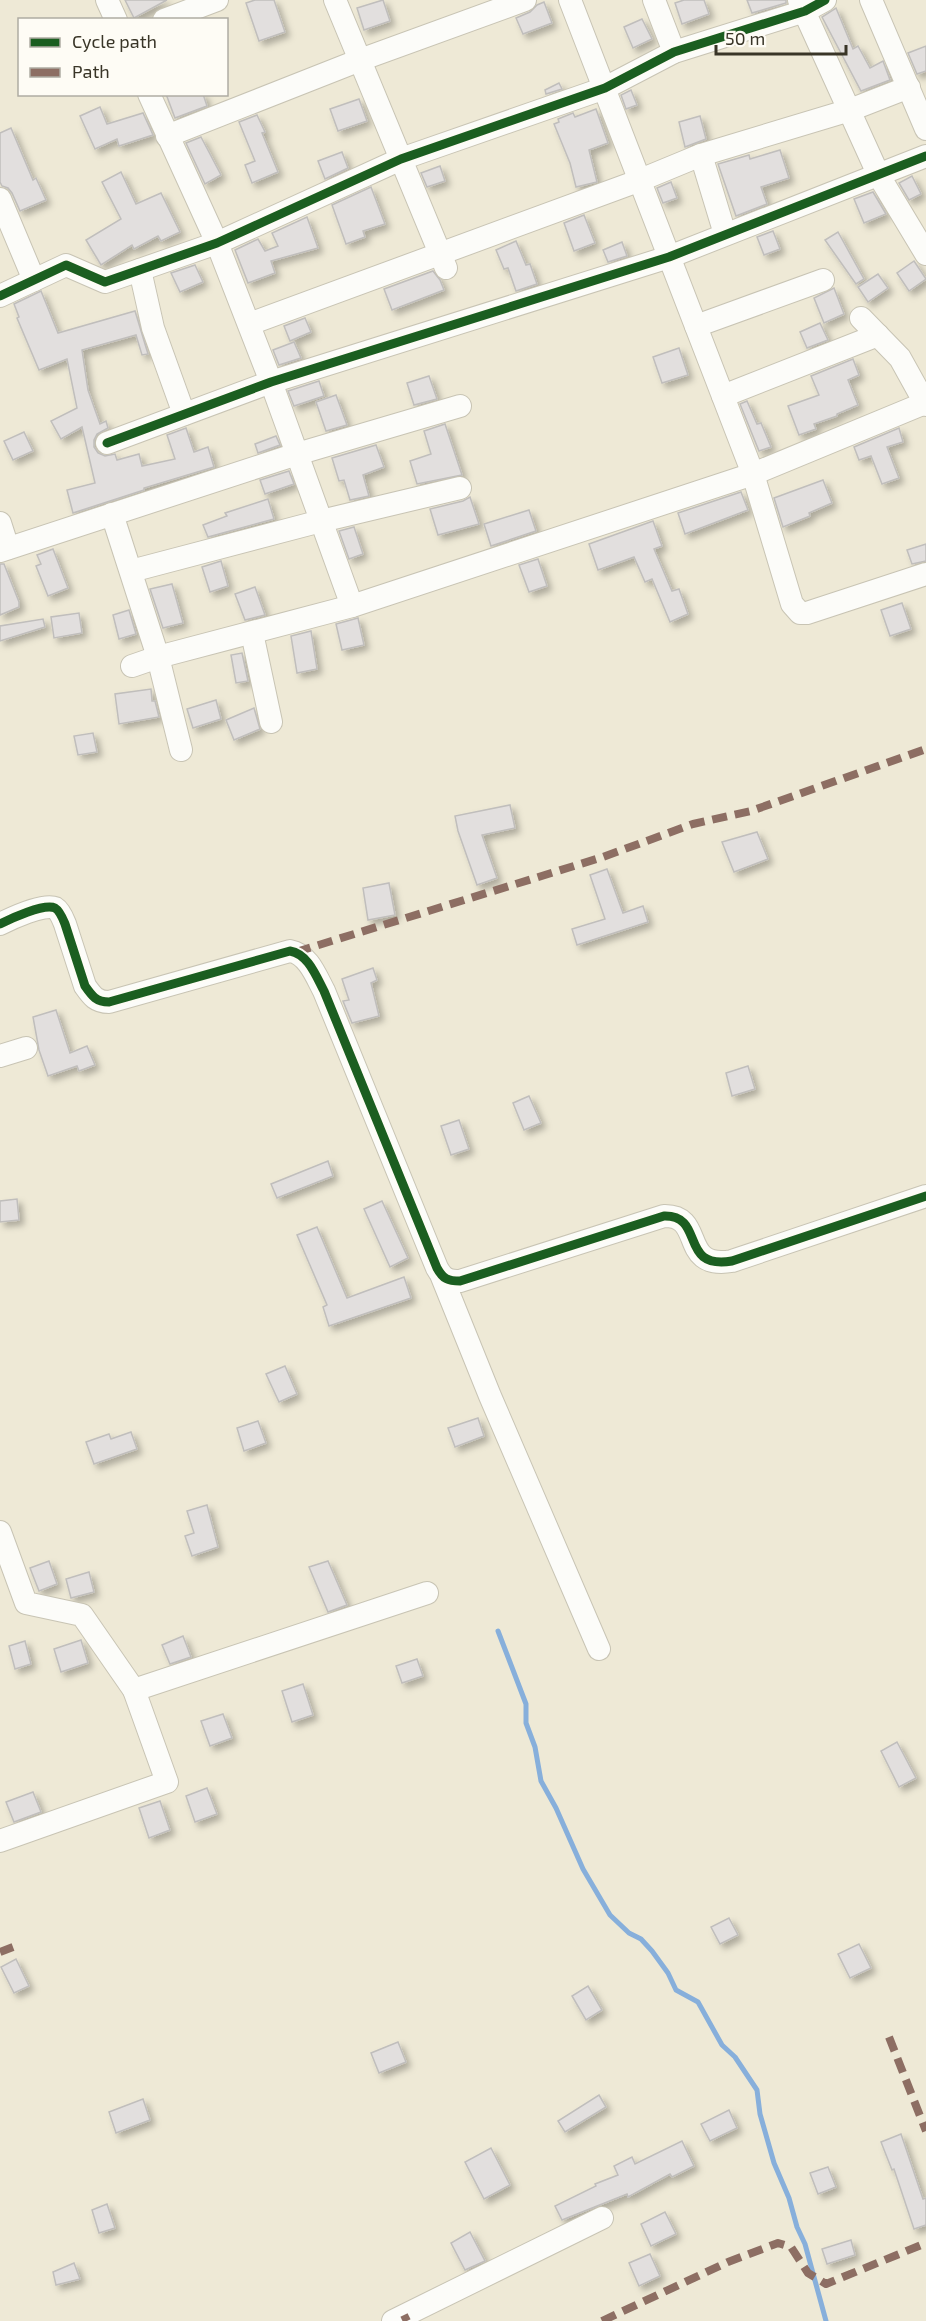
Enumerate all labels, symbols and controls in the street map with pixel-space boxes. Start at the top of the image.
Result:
legend [18,18,228,96]
scale bar [716,18,846,56]
text: 50 m [725,27,765,49]
text: Cycle path [72,30,157,52]
text: Path [72,60,110,82]

